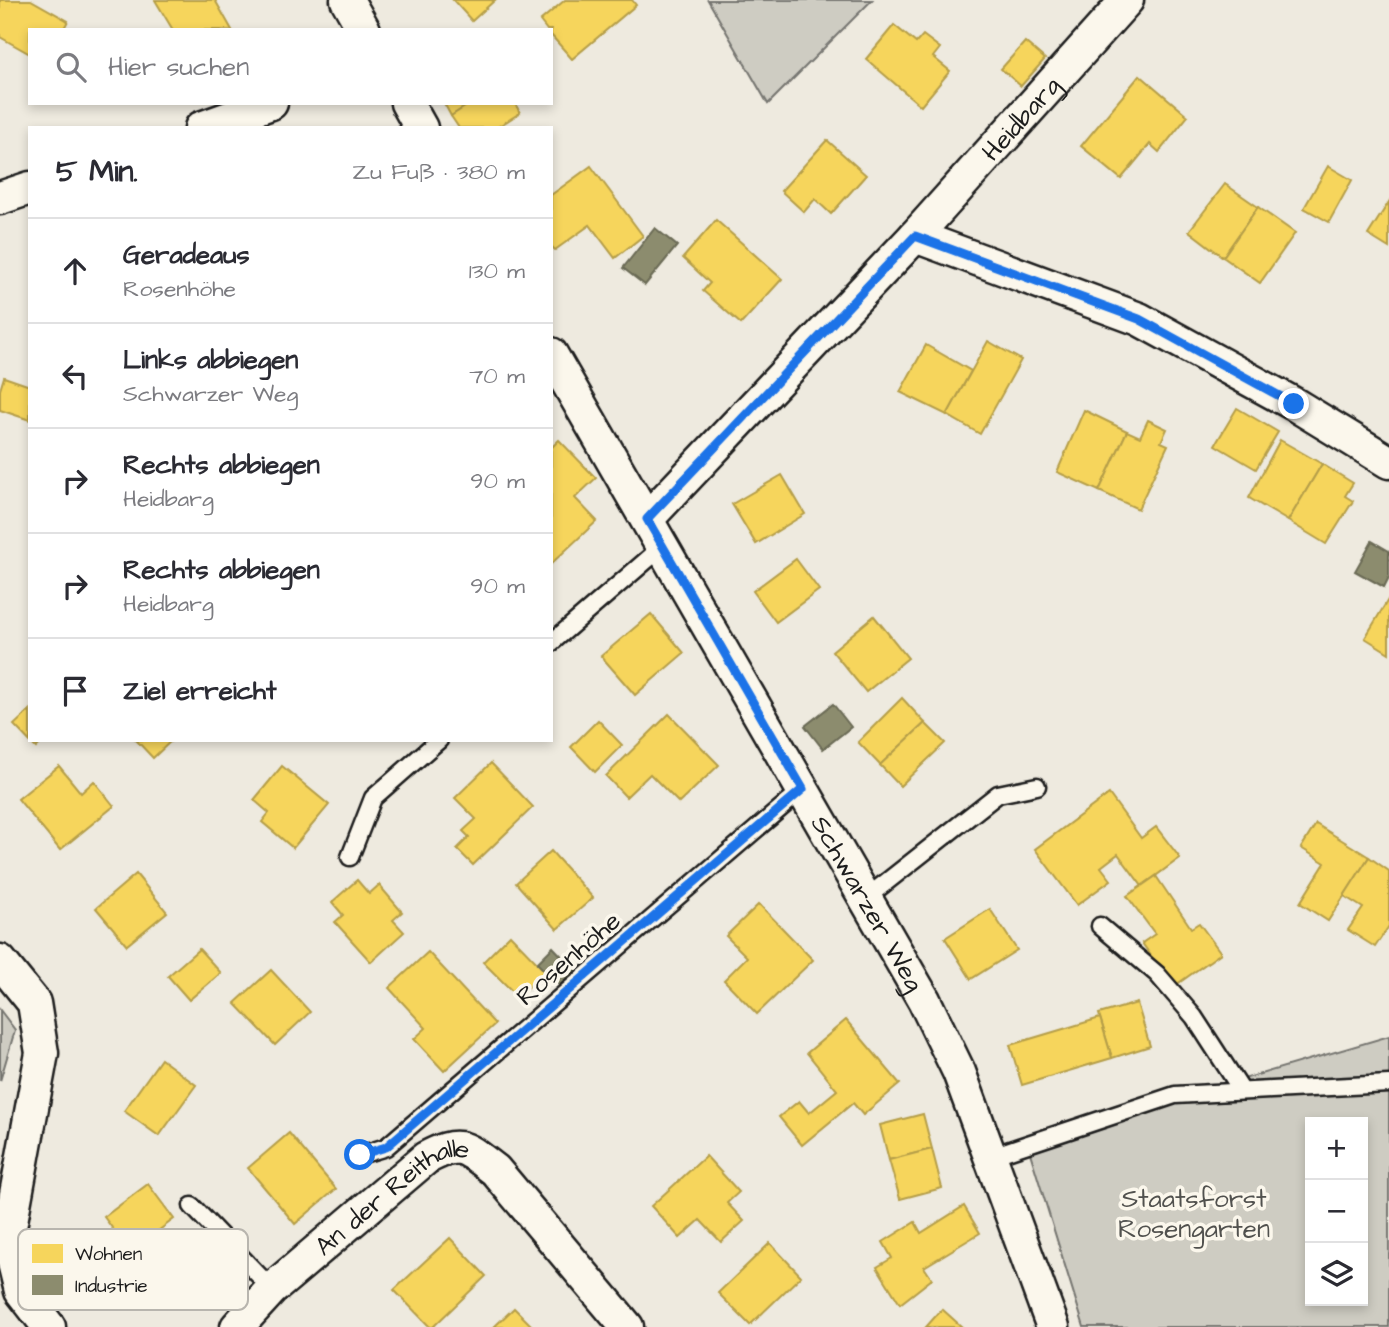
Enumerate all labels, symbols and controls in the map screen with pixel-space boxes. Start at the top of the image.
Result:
search box [28,28,553,105]
icon: search [52,48,90,86]
text: Hier suchen [108,49,249,85]
street label: Heidbarg [974,69,1071,169]
text: 5 Min. [56,151,138,193]
text: Zu Fuß · 380 m [352,156,525,188]
text: Geradeaus [123,237,250,273]
icon: ahead [56,252,94,290]
text: 130 m [469,255,525,287]
text: Rosenhöhe [123,273,236,305]
text: Links abbiegen [123,342,298,378]
icon: left [56,357,94,395]
text: 70 m [469,360,525,392]
text: Schwarzer Weg [123,378,298,410]
route end [1278,388,1309,419]
text: Rechts abbiegen [123,447,320,483]
icon: right [56,462,94,500]
text: 90 m [470,465,525,497]
text: Heidbarg [123,483,214,515]
text: Rechts abbiegen [123,552,320,588]
icon: right [56,567,94,605]
text: 90 m [470,570,525,602]
text: Heidbarg [123,588,214,620]
icon: arrive [56,672,94,710]
text: Ziel erreicht [123,673,277,709]
street label: Schwarzer Weg [802,809,932,999]
street label: Rosenhöhe [509,903,629,1014]
map controls [1305,1117,1368,1306]
button: + [1305,1117,1368,1180]
street label: An der Reithalle [307,1130,474,1264]
route start [344,1139,375,1170]
button: − [1305,1180,1368,1243]
park label: Staatsforst Rosengarten [1118,1181,1270,1249]
legend [18,1229,248,1310]
text: Wohnen [75,1241,142,1268]
button: layers [1305,1243,1368,1306]
text: Industrie [75,1273,148,1300]

